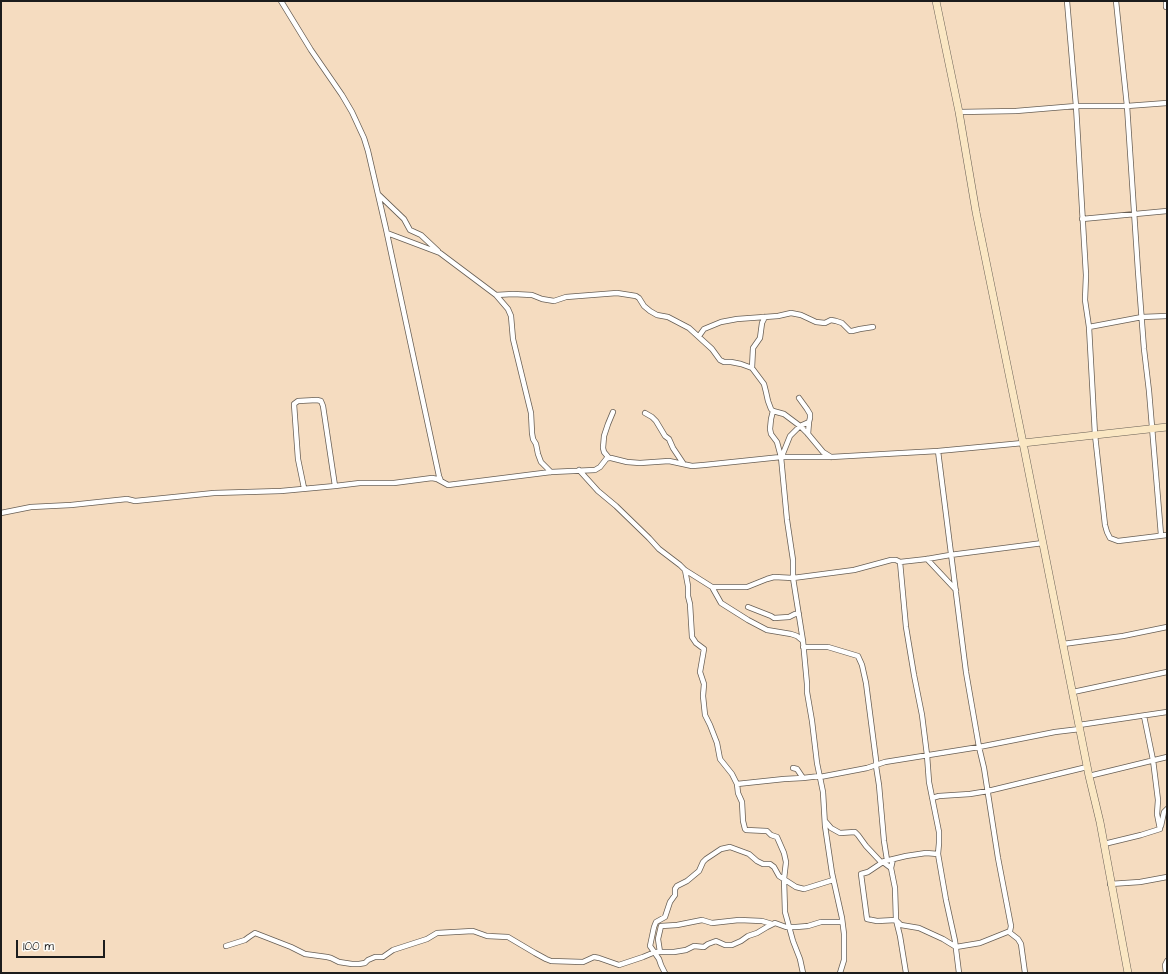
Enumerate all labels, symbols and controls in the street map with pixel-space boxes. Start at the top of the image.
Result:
scale bar [18,932,107,958]
text: 100 m [23,938,54,955]

